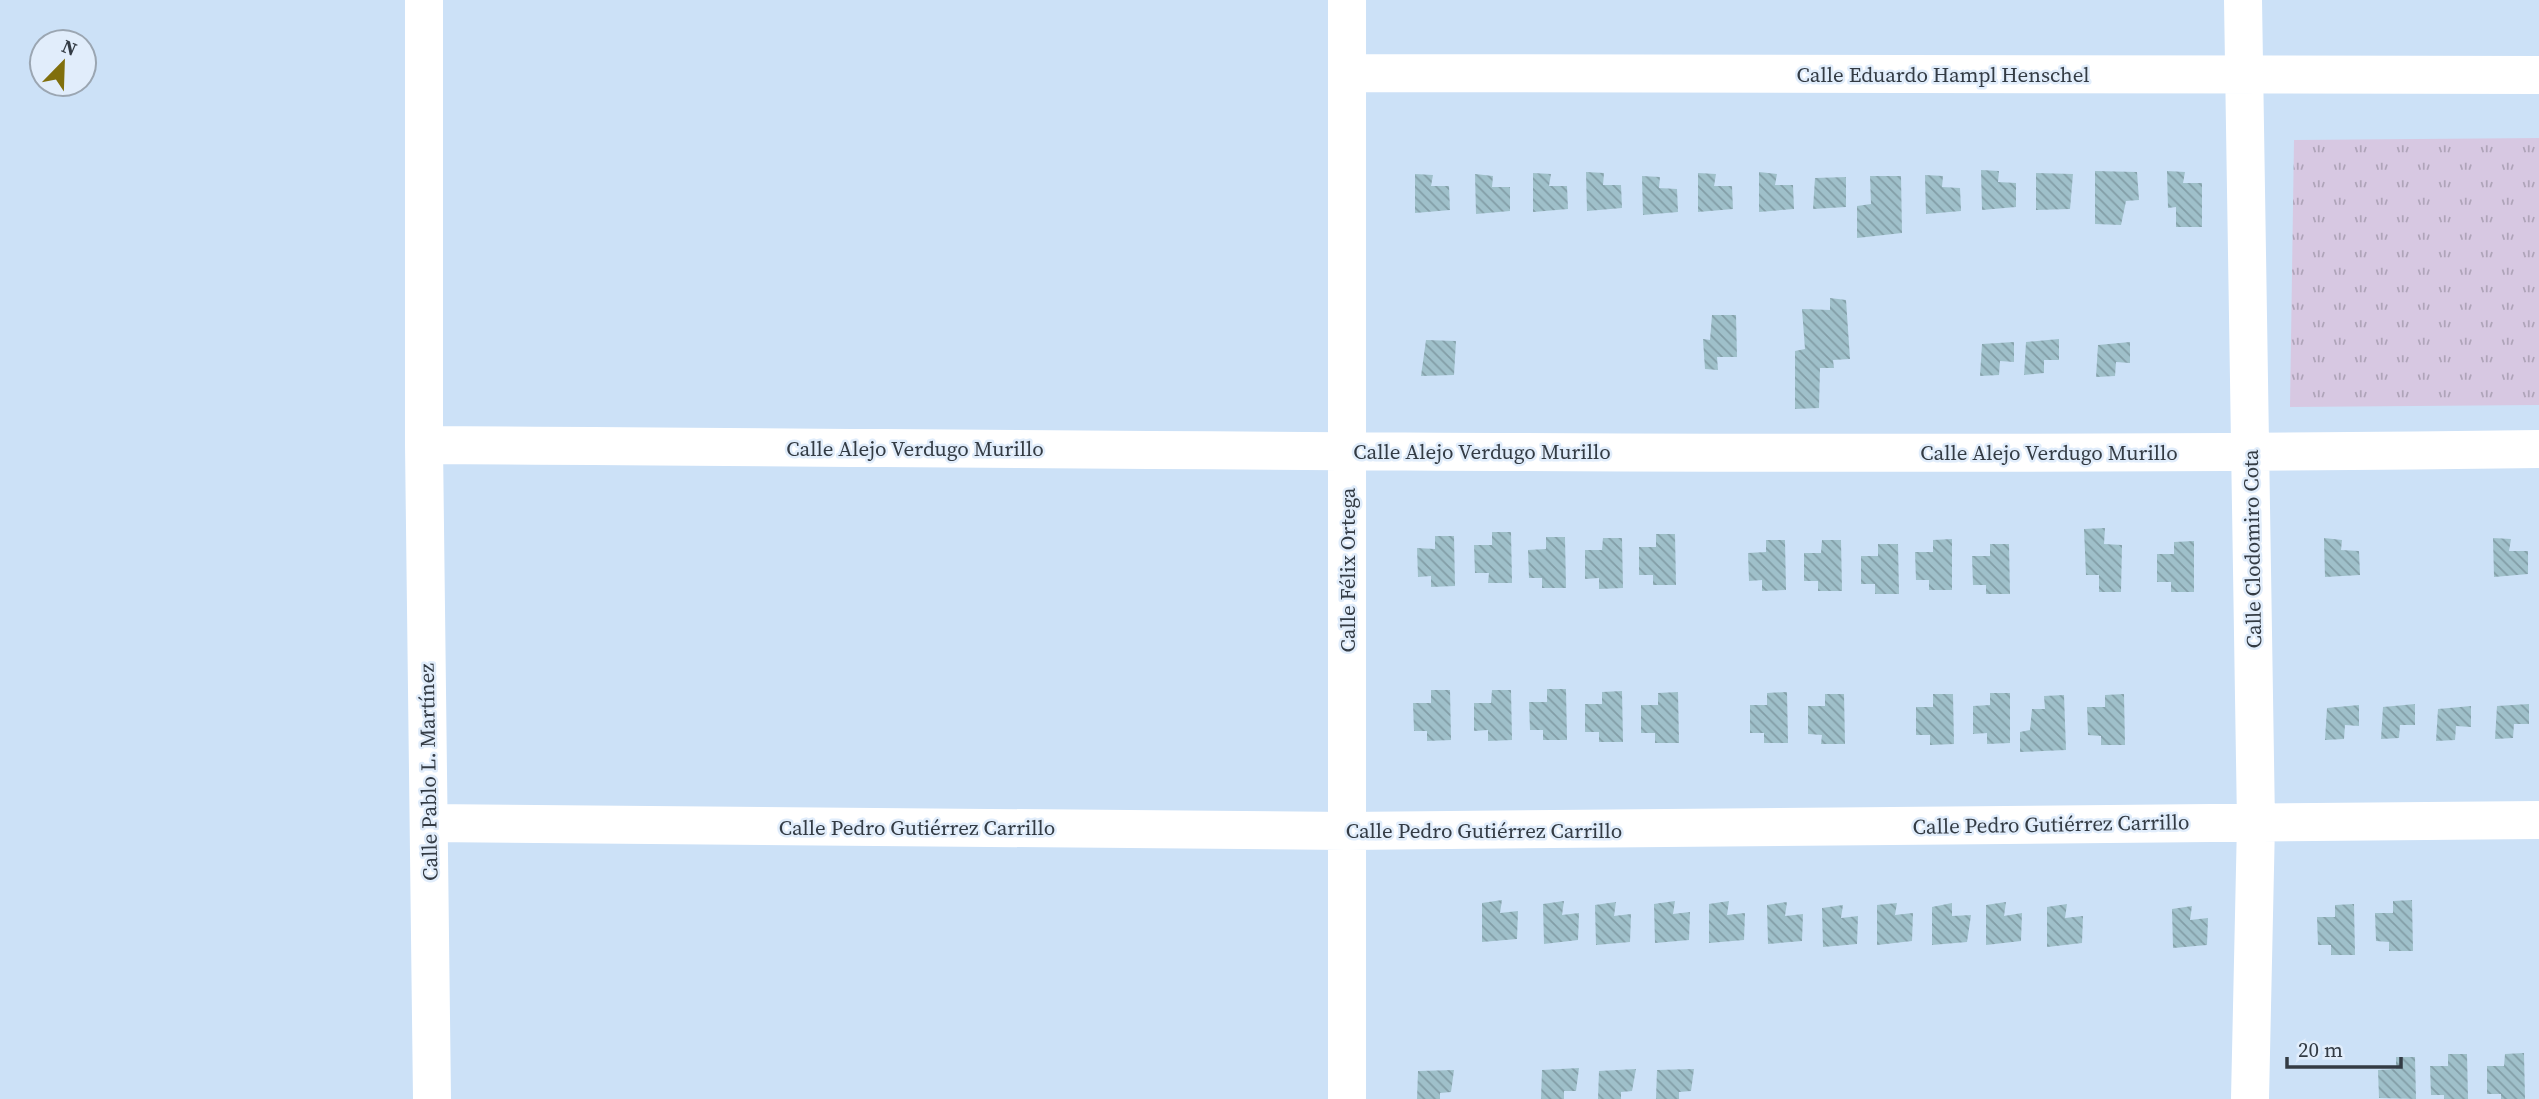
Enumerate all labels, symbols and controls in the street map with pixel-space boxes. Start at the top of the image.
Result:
north arrow [28,28,98,98]
text: N [58,33,81,62]
street label: Calle Eduardo Hampl Henschel [1797,60,2089,89]
street label: Calle Alejo Verdugo Murillo [786,434,1044,463]
street label: Calle Alejo Verdugo Murillo [1353,437,1611,466]
street label: Calle Alejo Verdugo Murillo [1920,438,2178,467]
street label: Calle Clodomiro Cota [2236,449,2268,649]
street label: Calle Félix Ortega [1333,487,1362,653]
street label: Calle Pablo L. Martínez [412,662,444,881]
street label: Calle Pedro Gutiérrez Carrillo [1912,807,2190,841]
street label: Calle Pedro Gutiérrez Carrillo [779,813,1055,842]
street label: Calle Pedro Gutiérrez Carrillo [1346,816,1622,845]
scale bar [2287,1026,2401,1070]
text: 20 m [2298,1035,2343,1064]

